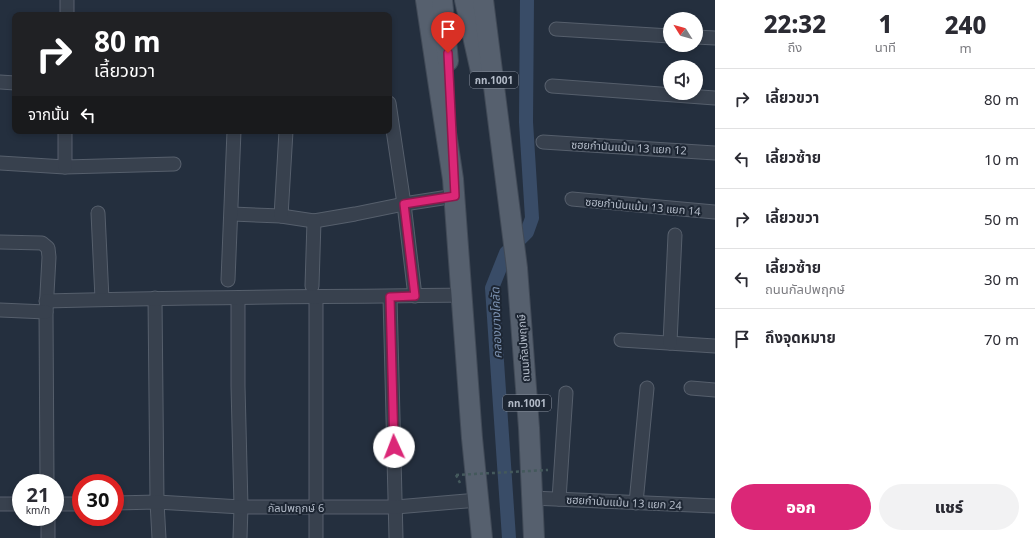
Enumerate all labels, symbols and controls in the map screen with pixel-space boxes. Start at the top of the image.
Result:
text: 22:32 [764,7,826,40]
text: 1 [878,7,892,40]
text: 240 [945,8,986,41]
pin [431,12,465,53]
north arrow [663,12,703,52]
map controls [663,12,703,100]
icon: arrive [437,18,459,40]
text: 80 m [94,22,161,60]
icon: right [28,28,80,80]
text: ถึง [787,38,802,56]
text: นาที [875,38,896,56]
text: m [959,39,972,57]
text: เลี้ยวขวา [94,58,155,82]
button: sound [663,60,703,100]
road number: กท.1001 [470,72,518,88]
text: เลี้ยวขวา [765,87,819,107]
icon: right [731,88,753,110]
text: 80 m [984,89,1019,109]
text: จากนั้น [28,104,69,124]
icon: left [77,104,99,126]
street label: ซฮยกำนันแม้น 13 แยก 12 [571,136,687,158]
text: เลี้ยวซ้าย [765,147,821,167]
icon: left [731,148,753,170]
text: 10 m [984,149,1019,169]
street label: ซฮยกำนันแม้น 13 แยก 14 [585,193,702,219]
text: เลี้ยวขวา [765,207,819,227]
icon: right [731,208,753,230]
text: 50 m [984,209,1019,229]
text: เลี้ยวซ้าย [765,257,821,277]
icon: left [731,268,753,290]
text: 30 m [984,269,1019,289]
text: ถนนกัลปพฤกษ์ [765,280,845,298]
water label: คลองบางโคลัด [486,286,506,359]
street label: ถนนกัลปพฤกษ์ [513,314,533,382]
text: ถึงจุดหมาย [765,327,836,347]
icon: arrive [731,328,753,350]
text: 70 m [984,329,1019,349]
road number: กท.1001 [503,395,551,411]
position arrow [373,426,415,468]
speed limit sign: 30 [72,474,124,526]
text: 21 [27,481,49,508]
button: ออก [731,484,871,530]
button: แชร์ [879,484,1019,530]
street label: ซฮยกำนันแม้น 13 แยก 24 [566,491,683,513]
street label: กัลปพฤกษ์ 6 [268,500,324,515]
text: km/h [26,503,50,517]

